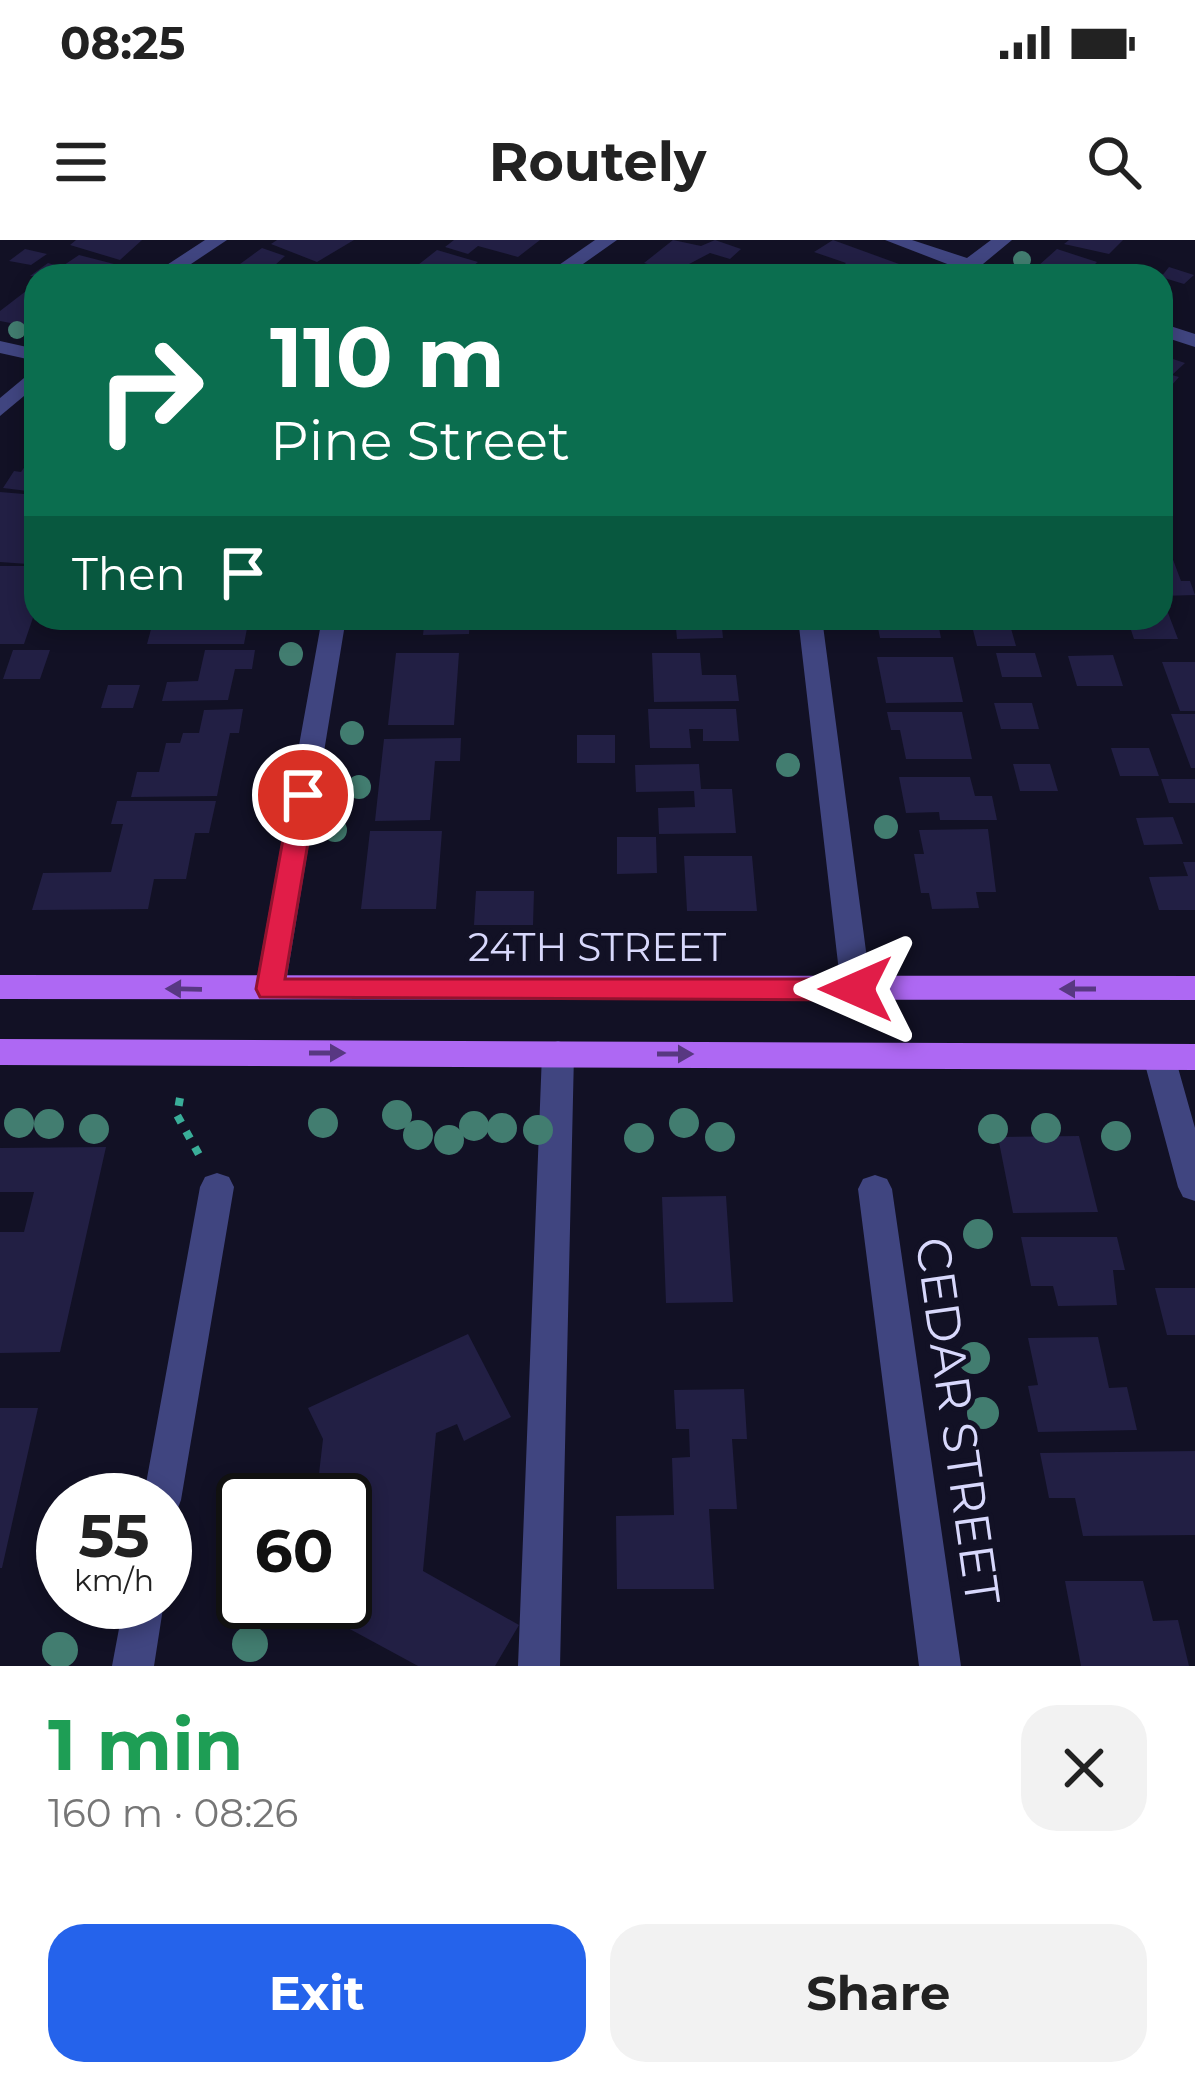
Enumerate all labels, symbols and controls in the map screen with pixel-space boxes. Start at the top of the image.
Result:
text: 08:25 [60,15,185,70]
icon: menu [48,129,114,195]
text: Routely [489,129,706,195]
icon: search [1081,129,1147,195]
text: 110 m [270,306,505,408]
icon: right [72,312,228,468]
text: Pine Street [270,408,570,474]
icon: arrive [210,540,276,606]
text: Then [72,546,186,601]
pin [252,744,354,846]
icon: arrive [270,762,336,828]
street label: 24TH STREET [468,923,727,971]
position arrow [793,926,919,1052]
one-way arrow [164,979,202,998]
one-way arrow [1058,979,1096,998]
one-way arrow [309,1043,347,1063]
one-way arrow [657,1045,695,1064]
street label: CEDAR STREET [904,1234,1013,1609]
speed limit sign: 60 [216,1473,372,1629]
text: 55 [78,1499,150,1572]
text: km/h [74,1562,154,1599]
text: 1 min [48,1700,244,1788]
button: close [1021,1705,1147,1831]
text: 160 m · 08:26 [48,1789,298,1837]
button: Exit [48,1924,586,2062]
button: Share [610,1924,1147,2062]

